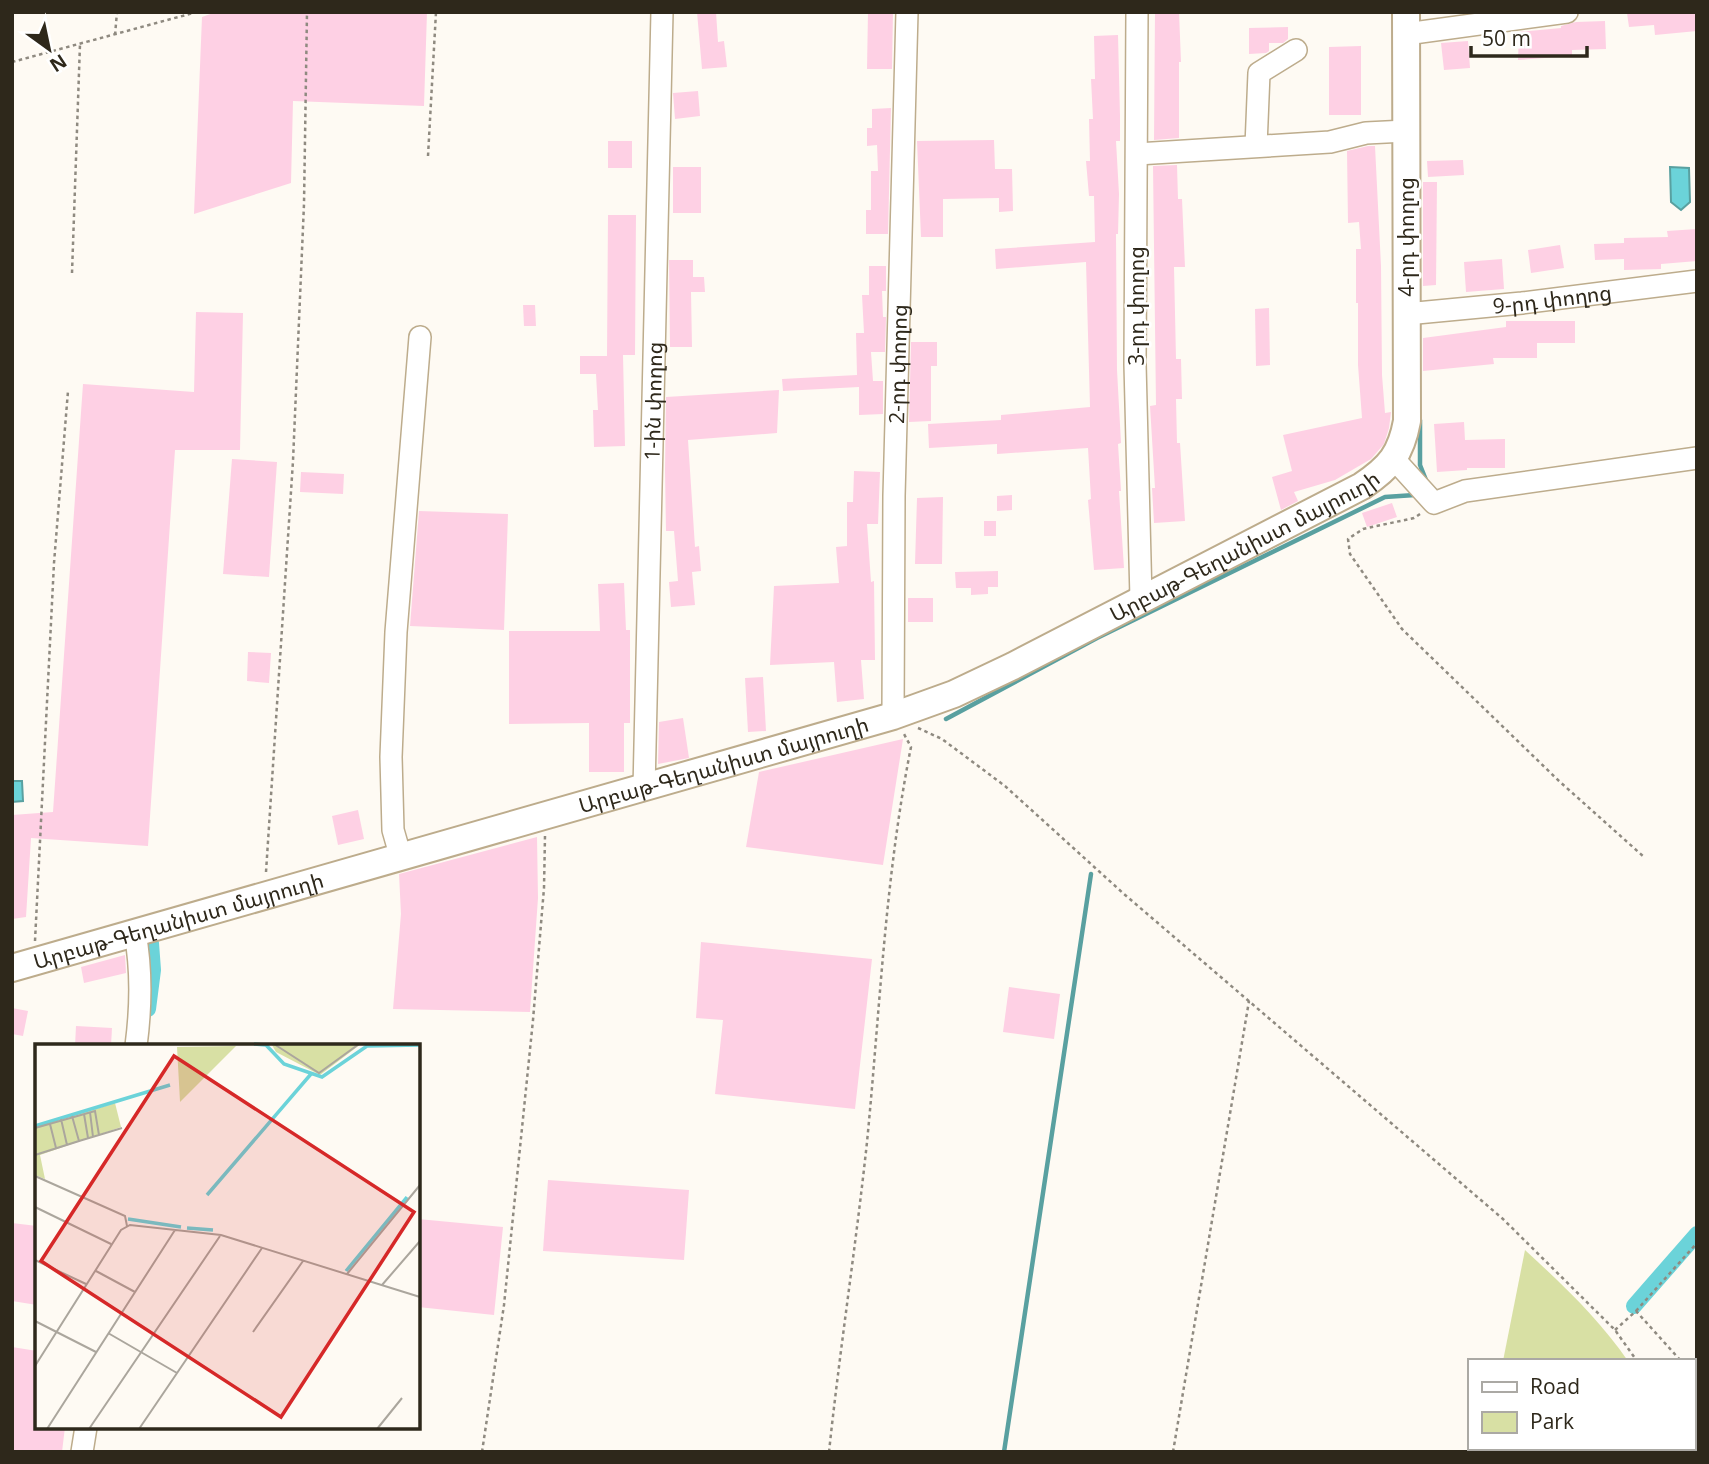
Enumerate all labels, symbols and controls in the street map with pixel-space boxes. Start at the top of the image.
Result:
north arrow [14,14,84,84]
scale bar [1471,14,1586,58]
text: 50 m [1482,24,1531,52]
text: N [45,48,72,78]
street label: 4-րդ փողոց [1392,177,1420,297]
street label: 3-րդ փողոց [1122,246,1150,366]
street label: 9-րդ փողոց [1491,278,1613,320]
street label: 2-րդ փողոց [882,304,913,424]
street label: 1-ին փողոց [638,341,668,461]
street label: Արբաթ-Գեղանիստ մայրուղի [1105,464,1385,628]
street label: Արբաթ-Գեղանիստ մայրուղի [575,710,872,819]
street label: Արբաթ-Գեղանիստ մայրուղի [30,866,327,975]
inset map [35,1044,420,1429]
legend [1468,1359,1695,1450]
text: Road [1530,1372,1580,1400]
text: Park [1530,1407,1574,1435]

